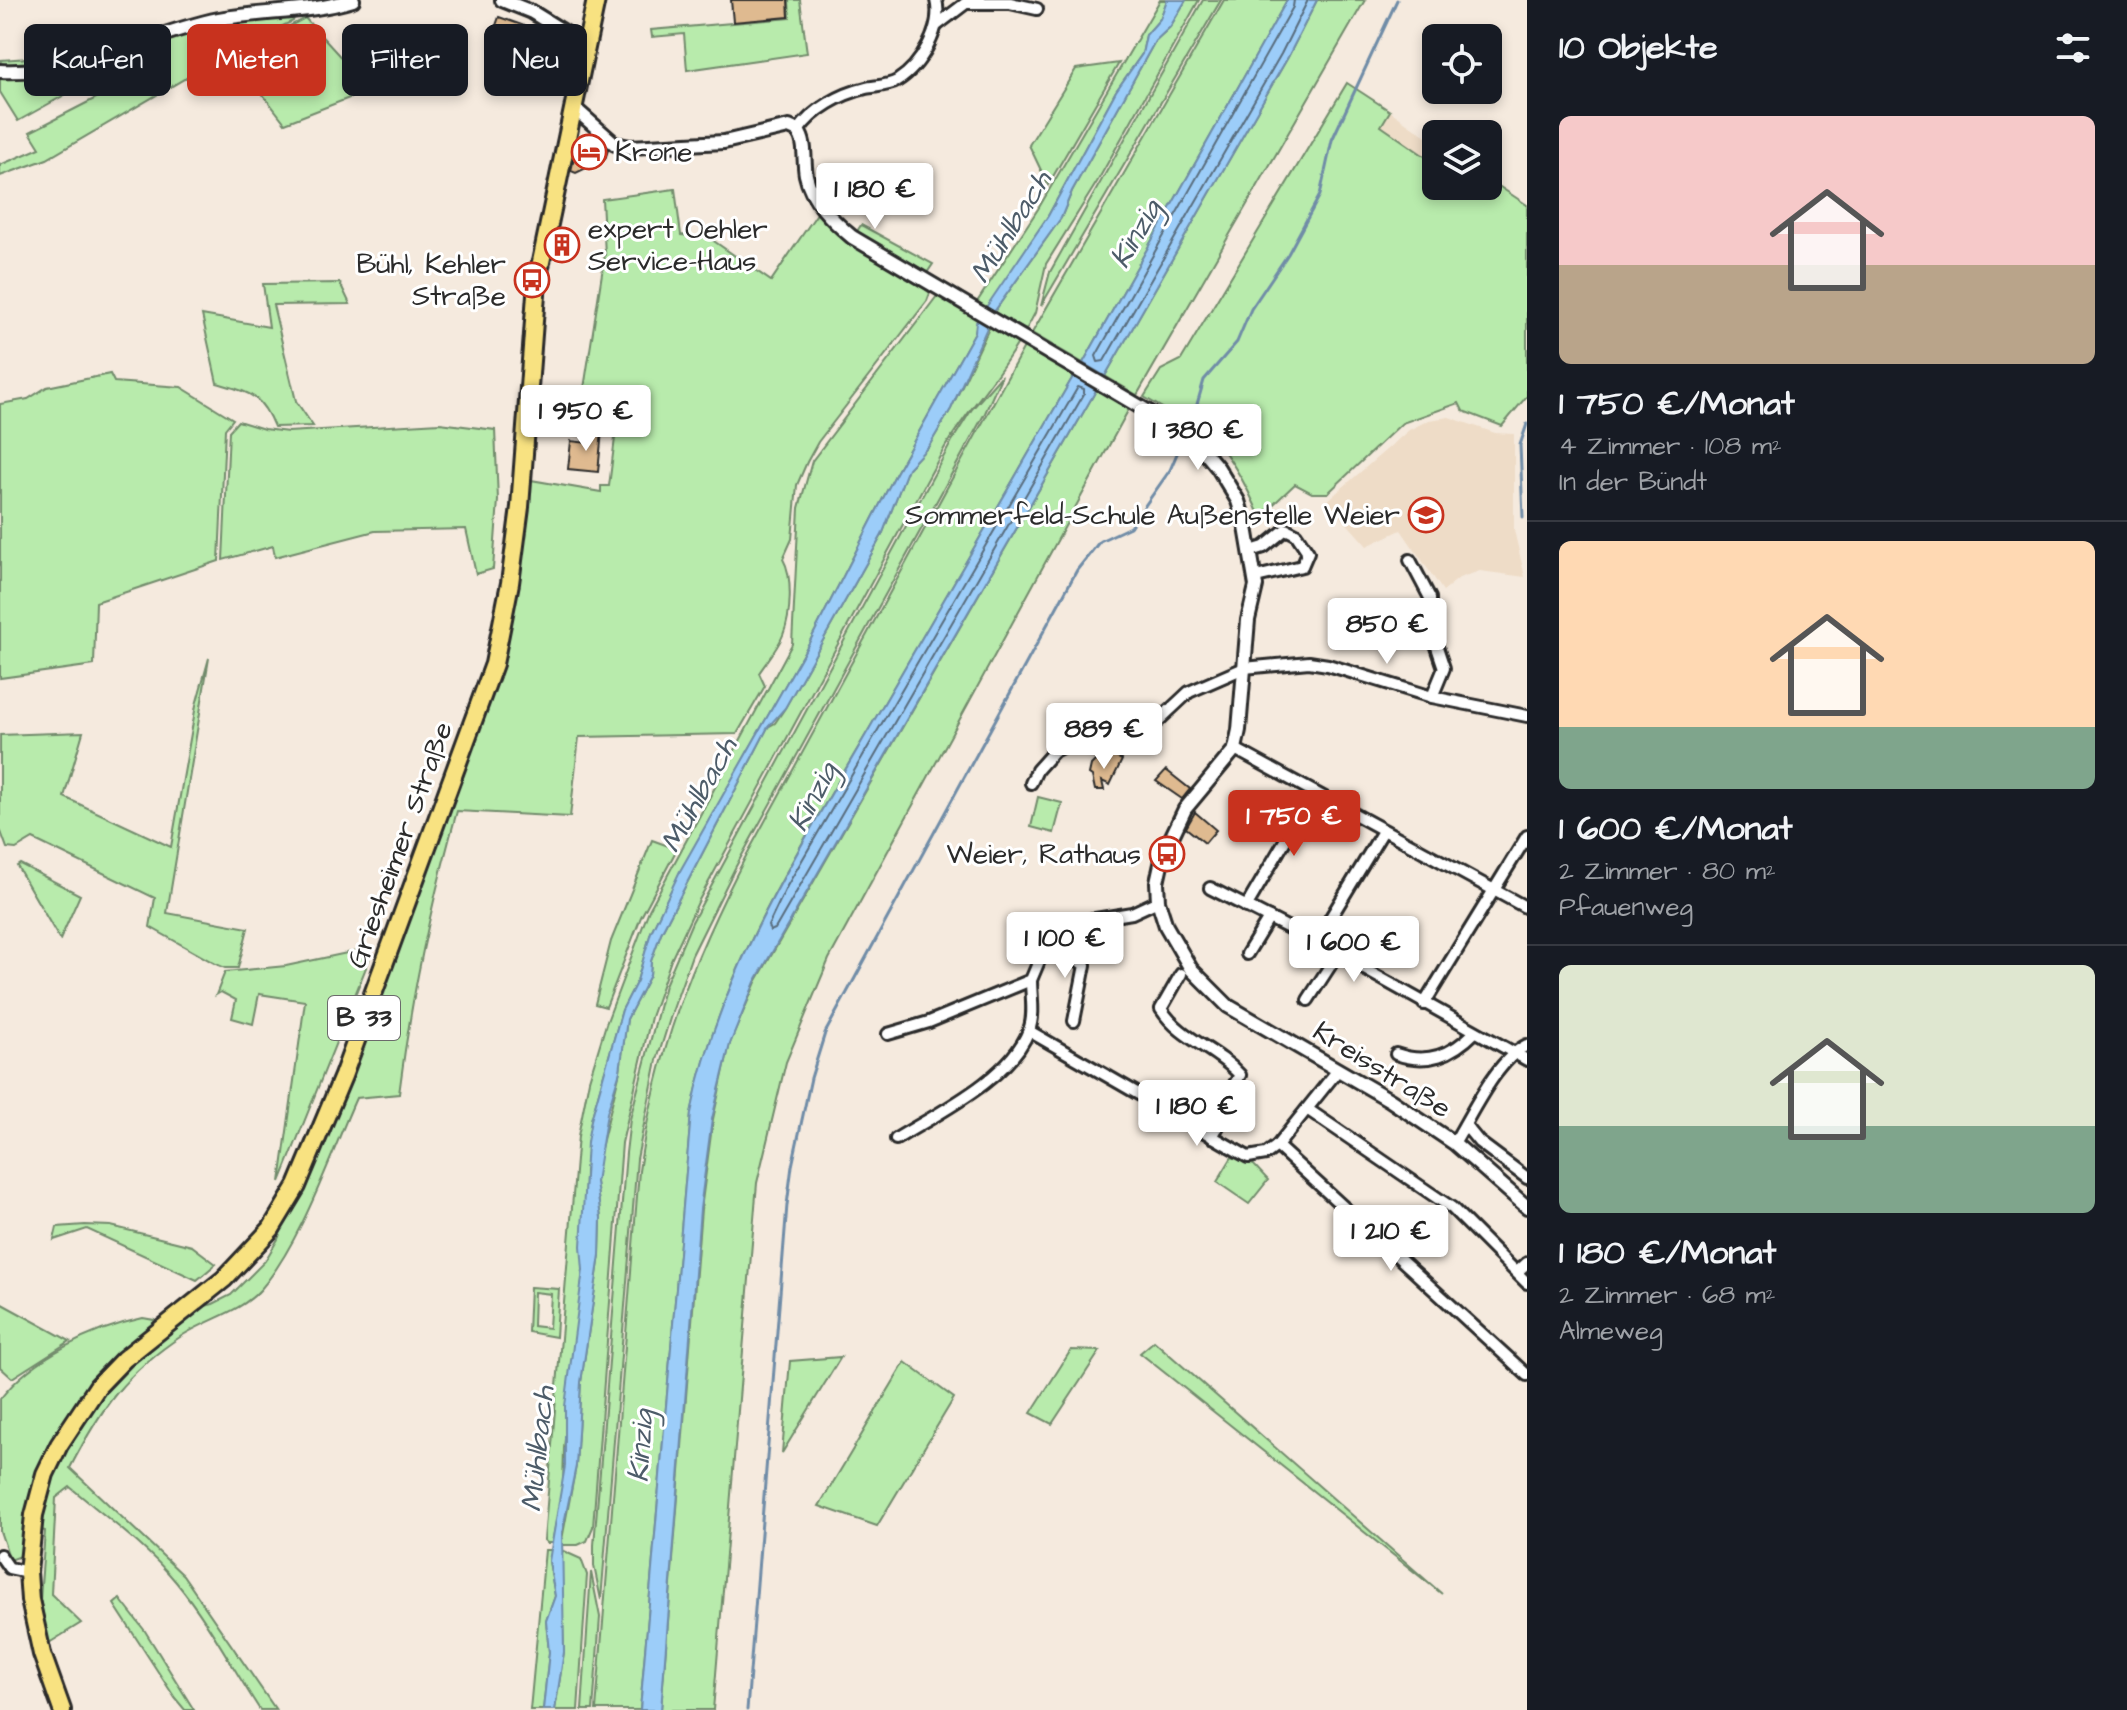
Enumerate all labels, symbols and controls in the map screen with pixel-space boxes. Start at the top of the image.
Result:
chip: Kaufen [24,24,171,96]
chip: Mieten [187,24,326,96]
chip: Filter [342,24,468,96]
chip: Neu [484,24,587,96]
map controls [1422,24,1502,200]
button: locate [1422,24,1502,104]
text: 10 Objekte [1559,24,1718,72]
icon: filters [2051,26,2095,70]
button: layers [1422,120,1502,200]
hotel icon: Krone [570,133,608,171]
place label: Krone [615,133,692,172]
water label: Mühlbach [960,162,1063,291]
pin: 1 180 € [801,163,949,231]
icon: home [1755,168,1899,312]
text: 1 180 € [834,171,916,207]
water label: Kinzig [1100,191,1174,276]
place label: expert Oehler Service-Haus [588,210,768,281]
building icon: expert Oehler Service-Haus [543,226,581,264]
place label: Bühl, Kehler Straße [356,245,506,316]
bus stop icon: Bühl, Kehler Straße [513,261,551,299]
text: 1 750 €/Monat [1559,380,1795,428]
pin: 1 950 € [512,385,660,453]
text: 1 950 € [539,393,633,429]
pin: 1 380 € [1124,404,1272,472]
text: 1 380 € [1152,412,1244,448]
text: 4 Zimmer · 108 m² [1559,428,1782,464]
text: In der Bündt [1559,464,1707,500]
place label: Sommerfeld-Schule Außenstelle Weier [905,496,1400,535]
school or university icon: Sommerfeld-Schule Außenstelle Weier [1407,496,1445,534]
icon: home [1755,593,1899,737]
pin: 850 € [1331,598,1443,666]
text: 850 € [1346,606,1428,642]
pin: 889 € [1048,703,1160,771]
text: 889 € [1064,711,1144,747]
street label: Griesheimer Straße [337,717,463,973]
water label: Mühlbach [650,729,748,860]
water label: Kinzig [777,754,850,839]
pin: 1 750 € [1220,790,1368,858]
text: 1 750 € [1246,798,1342,834]
text: 1 600 €/Monat [1559,805,1793,853]
place label: Weier, Rathaus [947,835,1141,874]
bus stop icon: Weier, Rathaus [1148,835,1186,873]
text: 2 Zimmer · 80 m² [1559,853,1776,889]
text: Pfauenweg [1559,889,1693,925]
pin: 1 100 € [991,912,1139,980]
pin: 1 600 € [1280,916,1428,984]
text: 1 100 € [1025,920,1105,956]
text: 1 600 € [1307,924,1401,960]
road number: B 33 [328,996,400,1040]
street label: Kreisstraße [1306,1012,1458,1128]
icon: home [1755,1017,1899,1161]
pin: 1 180 € [1123,1080,1271,1148]
text: 1 180 € [1156,1088,1238,1124]
pin: 1 210 € [1317,1205,1465,1273]
text: 1 210 € [1351,1213,1431,1249]
text: 1 180 €/Monat [1559,1229,1776,1277]
text: 2 Zimmer · 68 m² [1559,1277,1776,1313]
text: Almeweg [1559,1313,1663,1349]
water label: Mühlbach [511,1383,566,1514]
water label: Kinzig [618,1407,666,1484]

